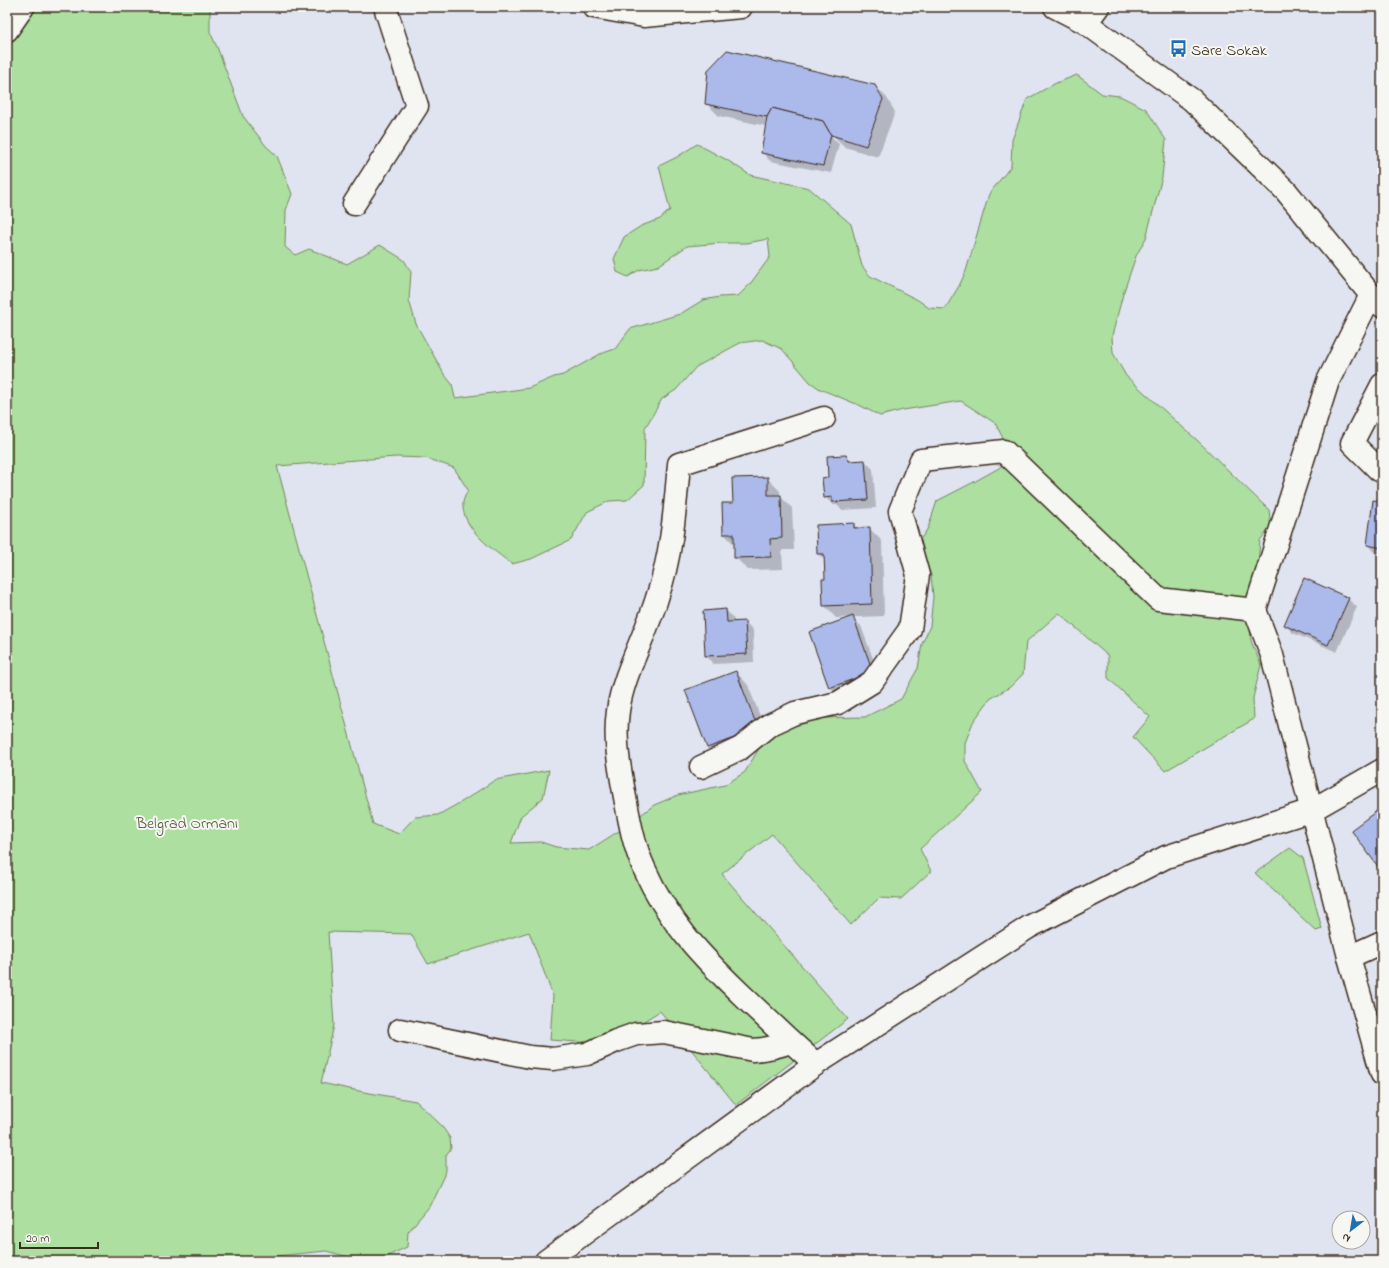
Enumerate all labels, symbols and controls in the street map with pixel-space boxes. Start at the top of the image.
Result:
bus stop icon: Sare Sokak [1168,39,1188,59]
place label: Sare Sokak [1191,39,1268,63]
park label: Belgrad Ormanı [135,812,238,836]
north arrow [1331,1210,1371,1250]
scale bar [20,1224,98,1250]
text: N [1339,1229,1354,1246]
text: 20 m [26,1230,49,1248]

